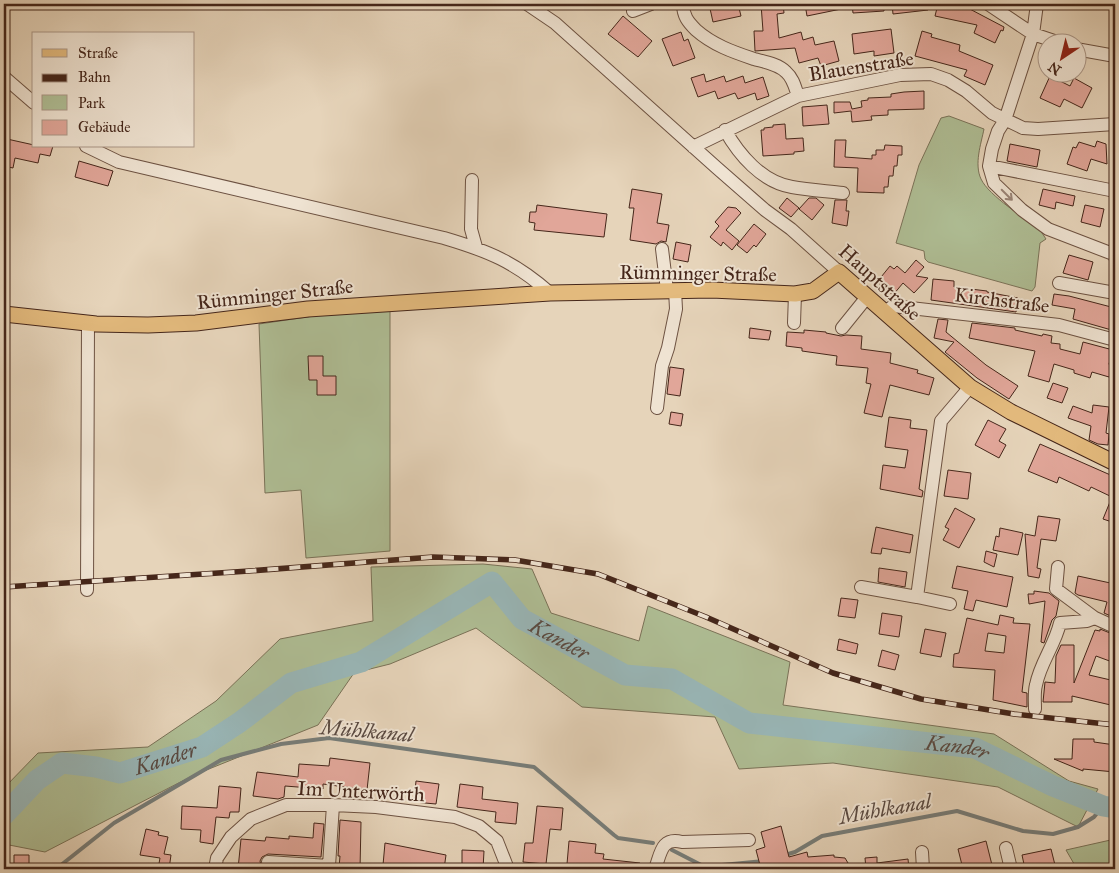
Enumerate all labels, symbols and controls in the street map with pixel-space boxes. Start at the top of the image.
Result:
legend [32,32,195,148]
north arrow [1036,32,1086,82]
text: Straße [78,44,118,62]
street label: Blauenstraße [807,46,915,86]
text: N [1045,58,1065,79]
text: Bahn [78,68,111,86]
text: Park [78,94,105,112]
text: Gebäude [78,118,131,136]
one-way arrow [1000,189,1013,201]
street label: Hauptstraße [834,239,926,325]
street label: Rümminger Straße [619,260,777,287]
street label: Rümminger Straße [196,274,355,315]
street label: Kirchstraße [953,282,1051,318]
water label: Kander [524,612,595,667]
water label: Mühlkanal [318,714,417,748]
water label: Kander [923,729,995,767]
water label: Kander [130,736,201,781]
street label: Im Unterwörth [297,776,425,806]
water label: Mühlkanal [835,788,935,830]

